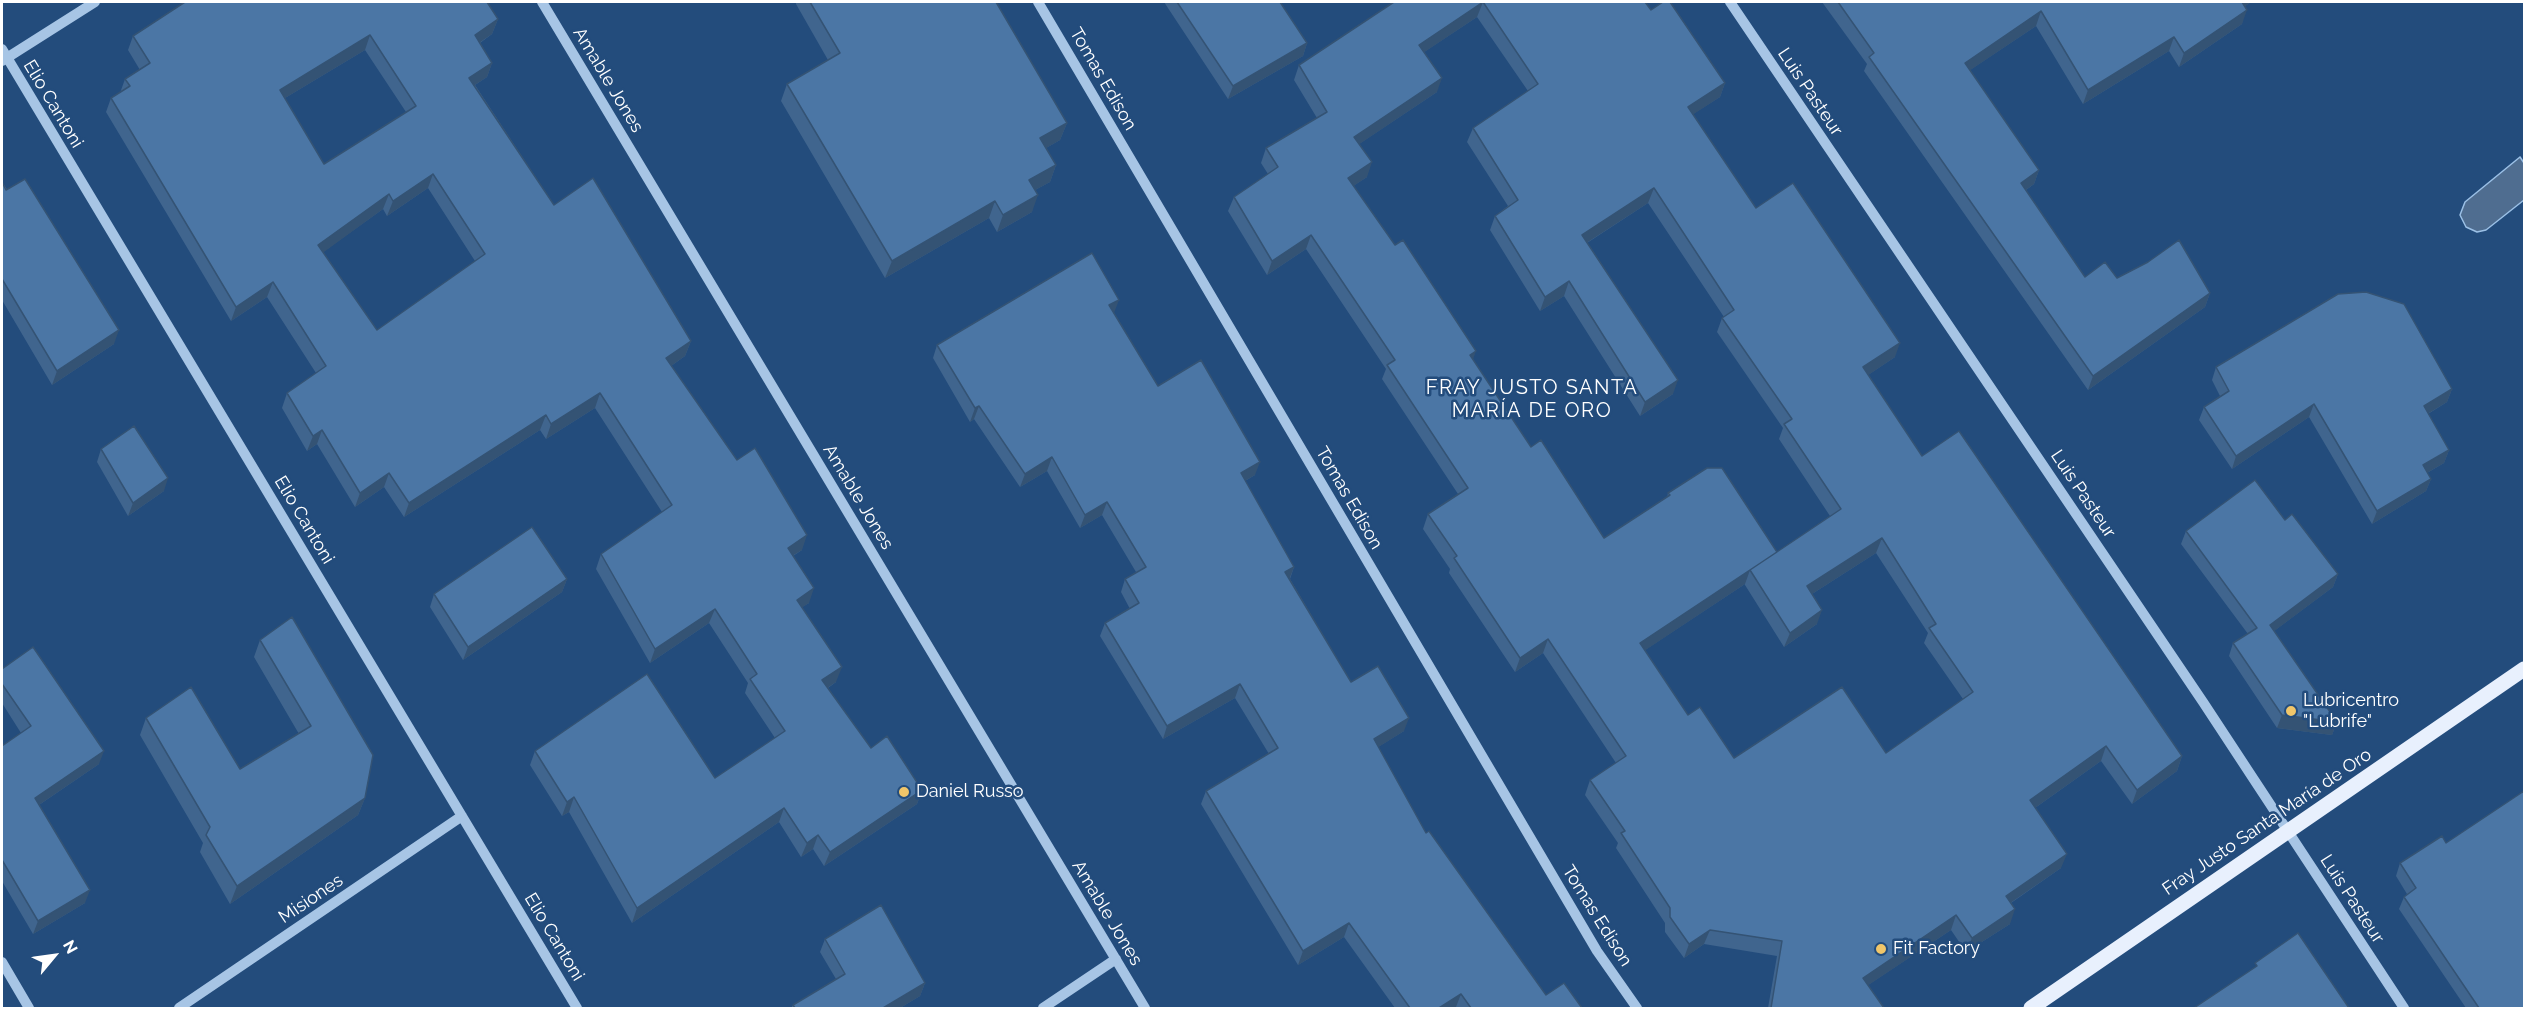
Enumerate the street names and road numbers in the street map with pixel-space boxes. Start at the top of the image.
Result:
street label: Amable Jones [568,24,648,136]
street label: Tomas Edison [1065,24,1141,134]
street label: Luis Pasteur [1773,44,1847,140]
street label: Elio Cantoni [18,56,88,152]
street label: Amable Jones [818,441,898,553]
street label: Tomas Edison [1311,443,1387,553]
street label: Luis Pasteur [2046,446,2120,542]
street label: Elio Cantoni [269,472,339,568]
street label: Fray Justo Santa María de Oro [2158,744,2376,900]
street label: Luis Pasteur [2315,851,2389,947]
street label: Amable Jones [1067,857,1147,969]
street label: Tomas Edison [1557,862,1637,970]
street label: Misiones [275,870,347,928]
street label: Elio Cantoni [519,889,589,985]

